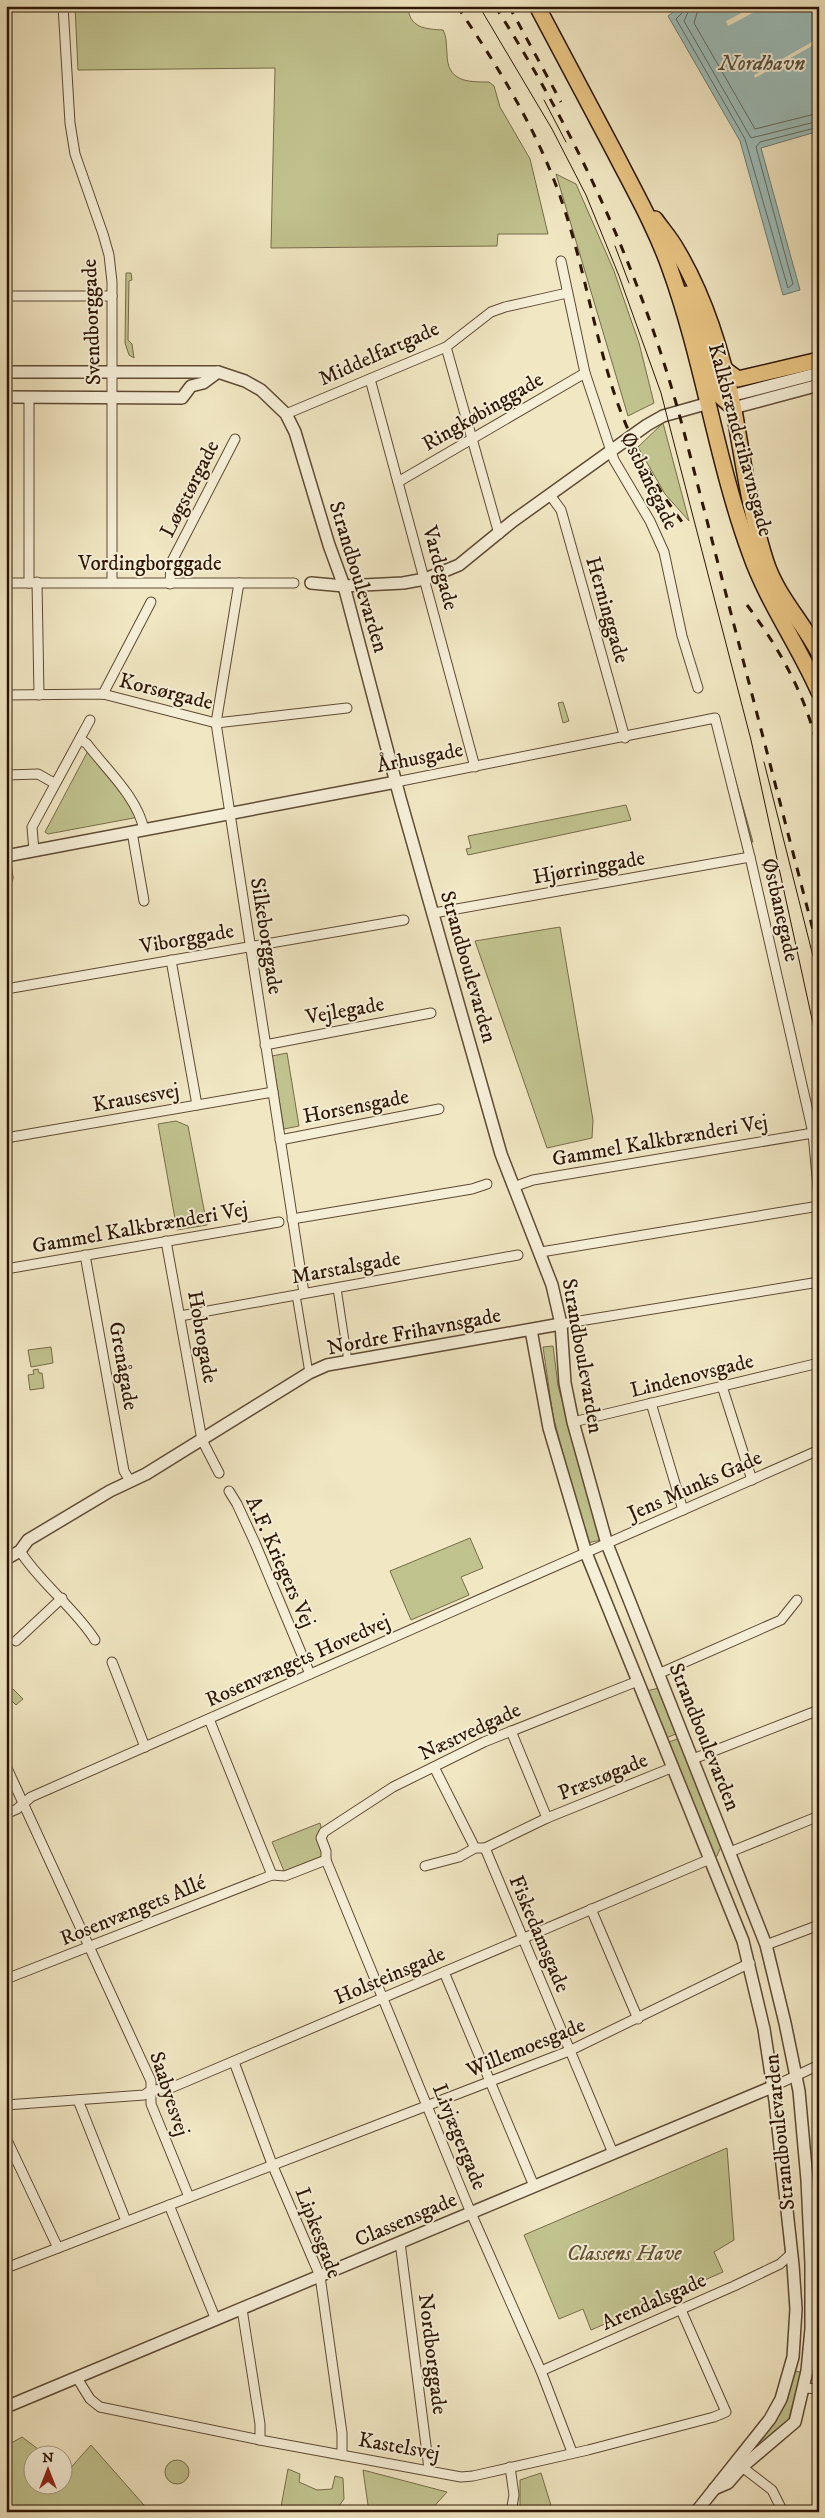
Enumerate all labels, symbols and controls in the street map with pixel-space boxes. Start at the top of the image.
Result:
water label: Nordhavn [717,50,805,77]
street label: Svendborggade [77,258,107,386]
street label: Middelfartgade [315,316,444,392]
street label: Kalkbrænderihavnsgade [702,341,778,540]
street label: Ringkøbinggade [418,367,549,457]
street label: Østbanegade [614,428,684,534]
street label: Løgstørgade [154,436,226,542]
street label: Strandboulevarden [323,498,393,656]
street label: Vardegade [416,522,464,613]
street label: Vordingborggade [77,551,222,577]
street label: Herninggade [579,554,635,667]
street label: Korsørgade [116,668,216,716]
street label: Århusgade [374,735,466,779]
street label: Hjørringgade [531,845,647,891]
street label: Østbanegade [755,856,805,965]
street label: Silkeborggade [244,876,288,997]
street label: Strandboulevarden [434,888,502,1046]
street label: Viborggade [137,918,236,960]
street label: Vejlegade [303,991,387,1031]
street label: Krausesvej [91,1078,181,1118]
street label: Horsensgade [301,1084,411,1130]
street label: Gammel Kalkbrænderi Vej [550,1109,770,1173]
street label: Gammel Kalkbrænderi Vej [30,1196,250,1260]
street label: Marstalsgade [289,1246,403,1290]
street label: Strandboulevarden [556,1276,608,1436]
street label: Hobrogade [181,1289,223,1386]
street label: Nordre Frihavnsgade [325,1302,503,1362]
street label: Grenågade [102,1320,144,1413]
street label: Lindenovsgade [628,1348,757,1404]
street label: Jens Munks Gade [622,1445,766,1528]
street label: A.F. Kriegers Vej [239,1492,321,1632]
street label: Rosenvængets Hovedvej [202,1609,394,1713]
street label: Strandboulevarden [663,1659,745,1815]
street label: Næstvedgade [415,1697,525,1767]
street label: Præstøgade [554,1747,652,1807]
street label: Rosenvængets Allé [56,1870,210,1952]
street label: Fiskedamsgade [503,1872,575,1997]
street label: Holsteinsgade [331,1941,450,2011]
street label: Willemoesgade [462,2012,589,2084]
street label: Saabyesvej [143,2048,195,2140]
street label: Strandboulevarden [759,2053,801,2211]
street label: Livjægergade [426,2080,492,2194]
street label: Lipkesgade [289,2184,347,2282]
street label: Classensgade [351,2187,461,2253]
park label: Classens Have [567,2241,682,2267]
street label: Arendalsgade [598,2267,711,2337]
street label: Nordborggade [412,2292,452,2416]
street label: Kastelsvej [356,2427,442,2467]
north arrow [22,2446,72,2496]
text: N [42,2449,54,2467]

